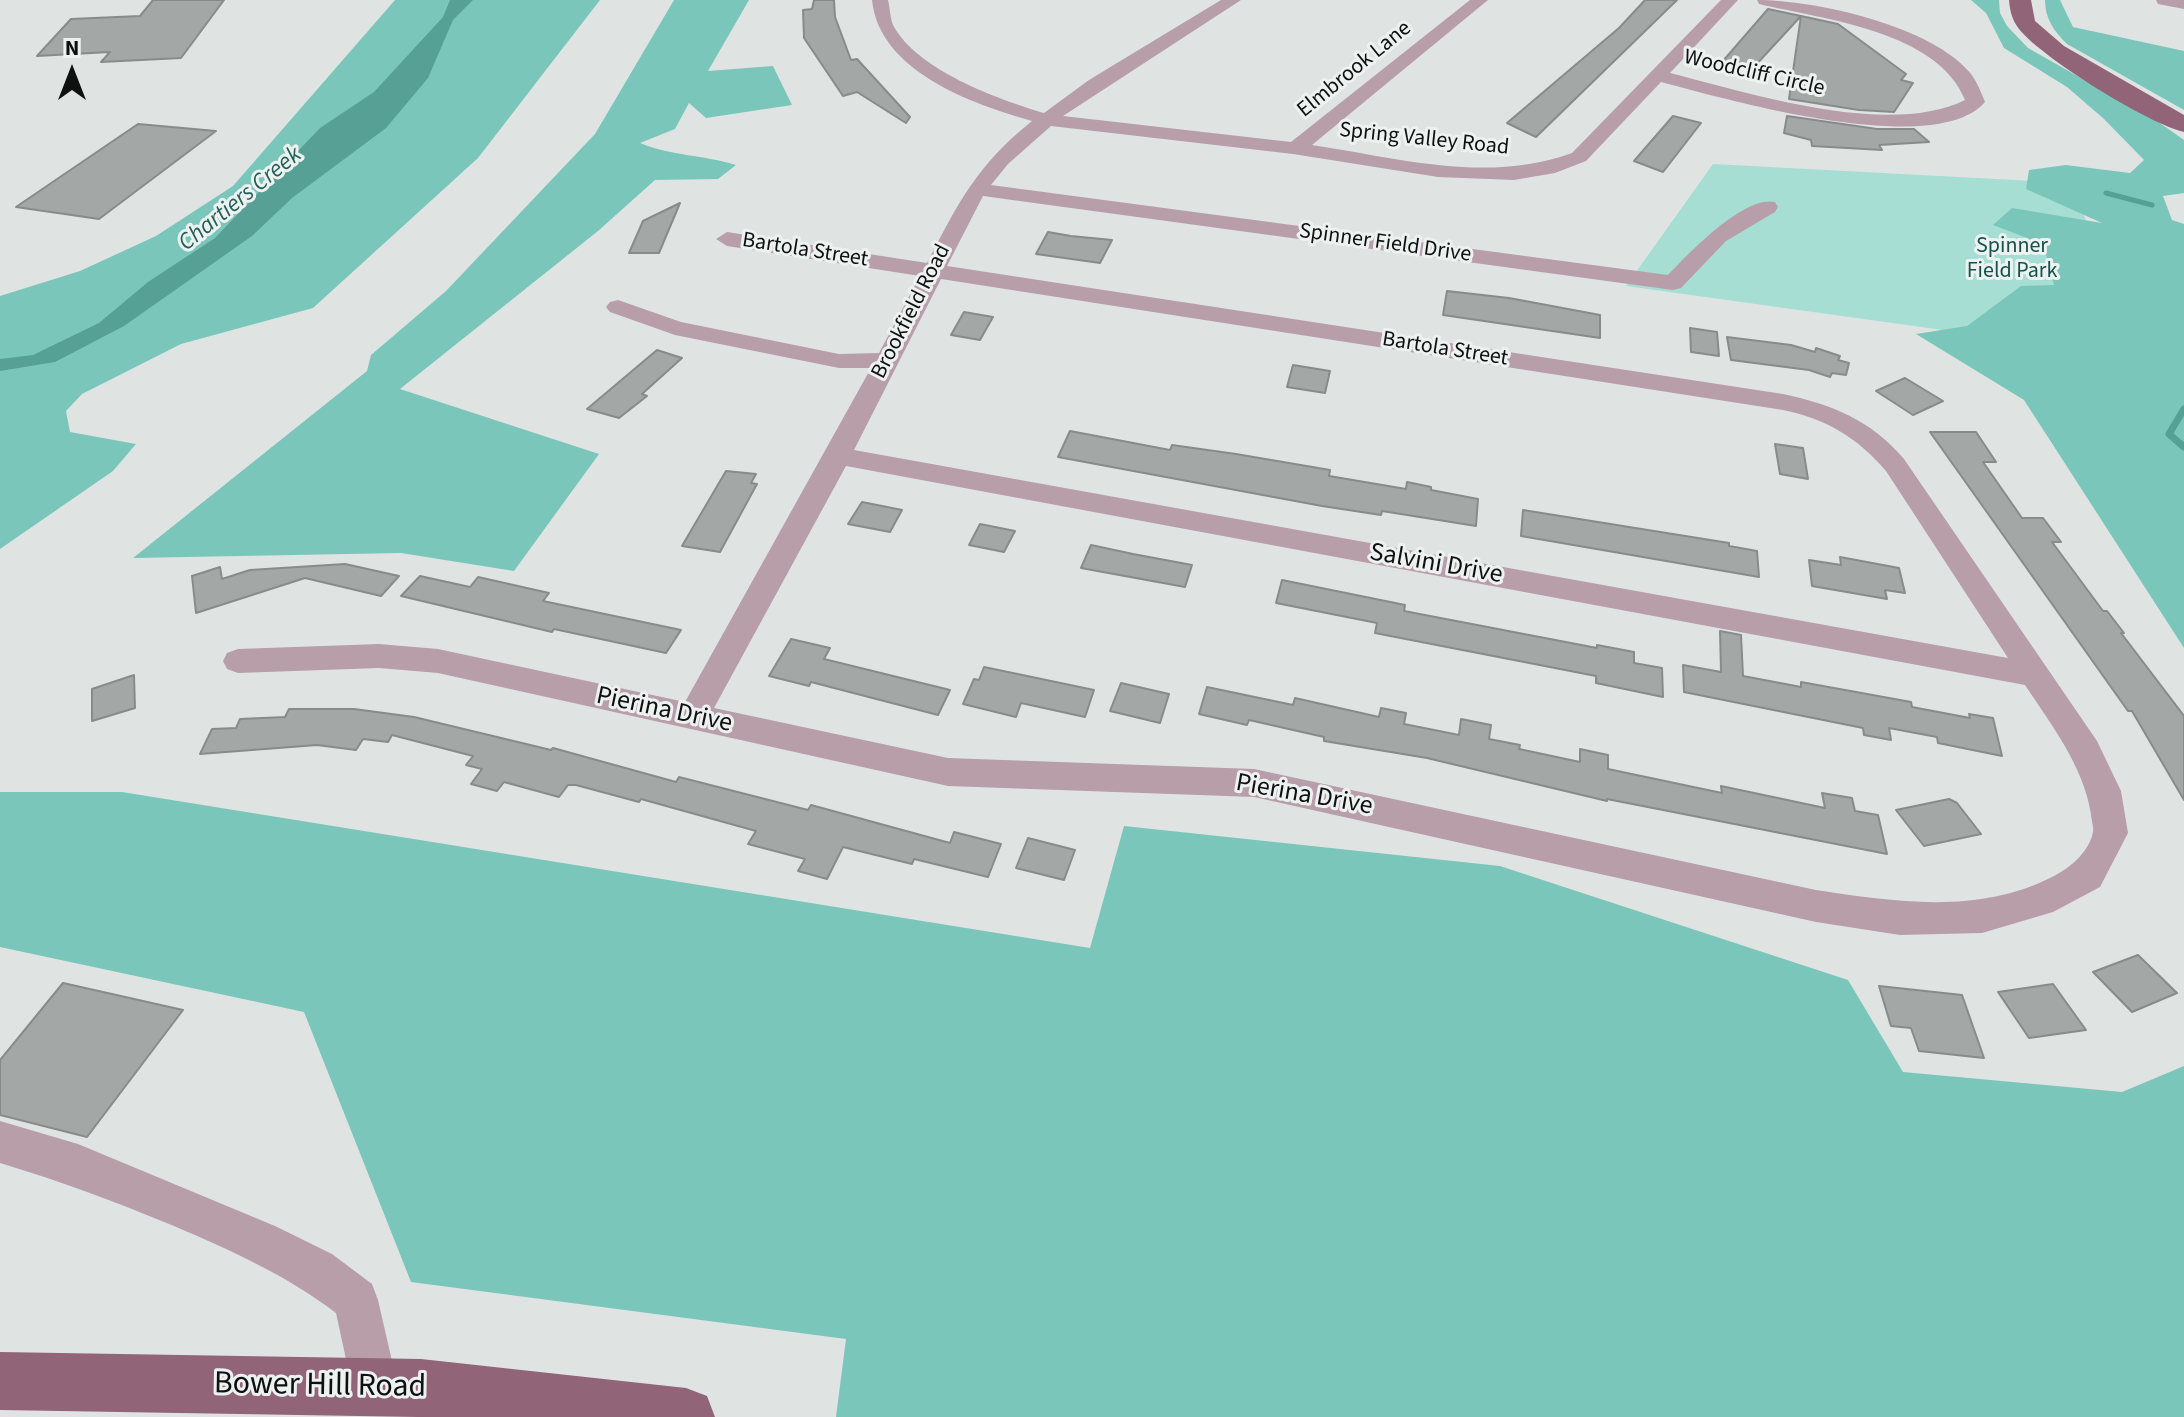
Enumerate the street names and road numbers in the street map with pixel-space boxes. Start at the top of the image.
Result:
street label: Elmbrook Lane [1293,16,1417,124]
street label: Woodcliff Circle [1681,45,1827,103]
street label: Spring Valley Road [1338,118,1510,162]
street label: Spinner Field Drive [1297,219,1473,269]
street label: Bartola Street [740,228,870,274]
street label: Brookfield Road [867,240,957,384]
street label: Bartola Street [1380,327,1510,373]
street label: Salvini Drive [1367,538,1505,592]
street label: Pierina Drive [593,681,735,741]
street label: Pierina Drive [1233,769,1375,823]
street label: Bower Hill Road [213,1366,427,1408]

